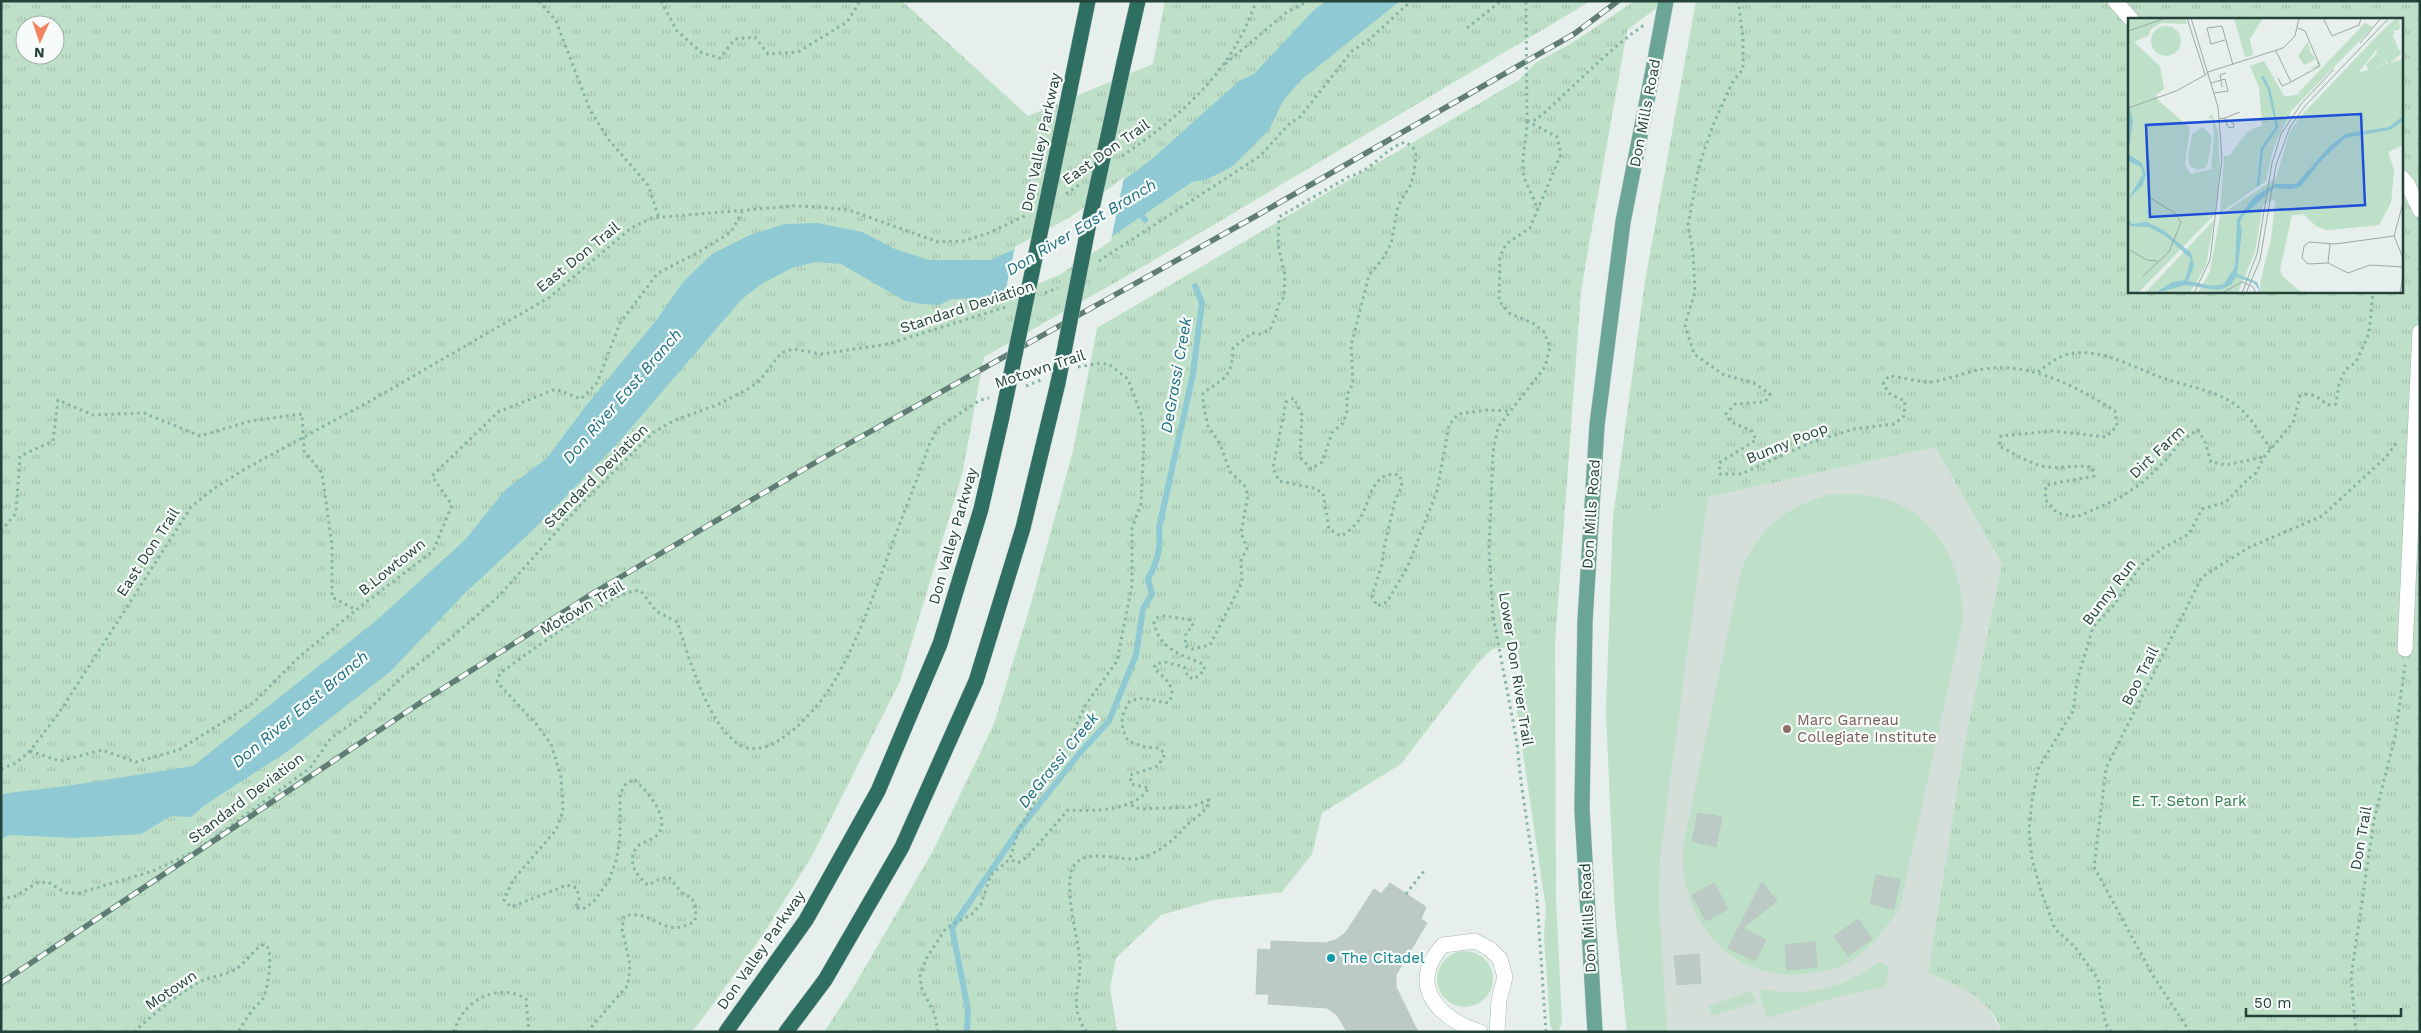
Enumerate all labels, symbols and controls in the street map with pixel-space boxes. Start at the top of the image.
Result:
north arrow [15,15,65,65]
inset map [2128,18,2404,292]
text: N [34,45,45,61]
street label: Don Mills Road [1626,57,1664,169]
street label: Don Valley Parkway [1017,71,1065,213]
street label: East Don Trail [1059,115,1153,189]
water label: Don River East Branch [1002,175,1160,279]
street label: East Don Trail [533,218,624,296]
street label: Standard Deviation [898,277,1036,337]
water label: DeGrassi Creek [1156,314,1196,434]
water label: Don River East Branch [558,325,686,467]
street label: Motown Trail [992,346,1088,392]
street label: Bunny Poop [1744,418,1830,468]
street label: Standard Deviation [540,420,652,532]
street label: Dirt Farm [2126,422,2188,482]
street label: Don Mills Road [1578,459,1604,569]
street label: Don Valley Parkway [925,465,981,606]
street label: East Don Trail [113,504,184,600]
street label: B.Lowtown [355,535,429,599]
street label: Bunny Run [2078,555,2140,629]
street label: Motown Trail [537,576,628,639]
street label: Lower Don River Trail [1495,591,1537,748]
street label: Boo Trail [2118,643,2163,708]
water label: Don River East Branch [228,646,372,772]
water label: DeGrassi Creek [1014,708,1103,811]
place label: Marc Garneau Collegiate Institute [1797,711,1937,746]
marker: Marc Garneau Collegiate Institute [1781,723,1793,735]
street label: Standard Deviation [185,749,307,847]
park label: E. T. Seton Park [2131,792,2247,810]
street label: Don Trail [2347,804,2376,871]
street label: Don Mills Road [1576,863,1600,973]
street label: Don Valley Parkway [713,887,809,1013]
place label: The Citadel [1341,949,1425,967]
marker: The Citadel [1325,952,1337,964]
street label: Motown [142,966,200,1014]
scale bar [2246,986,2401,1018]
text: 50 m [2254,994,2291,1012]

